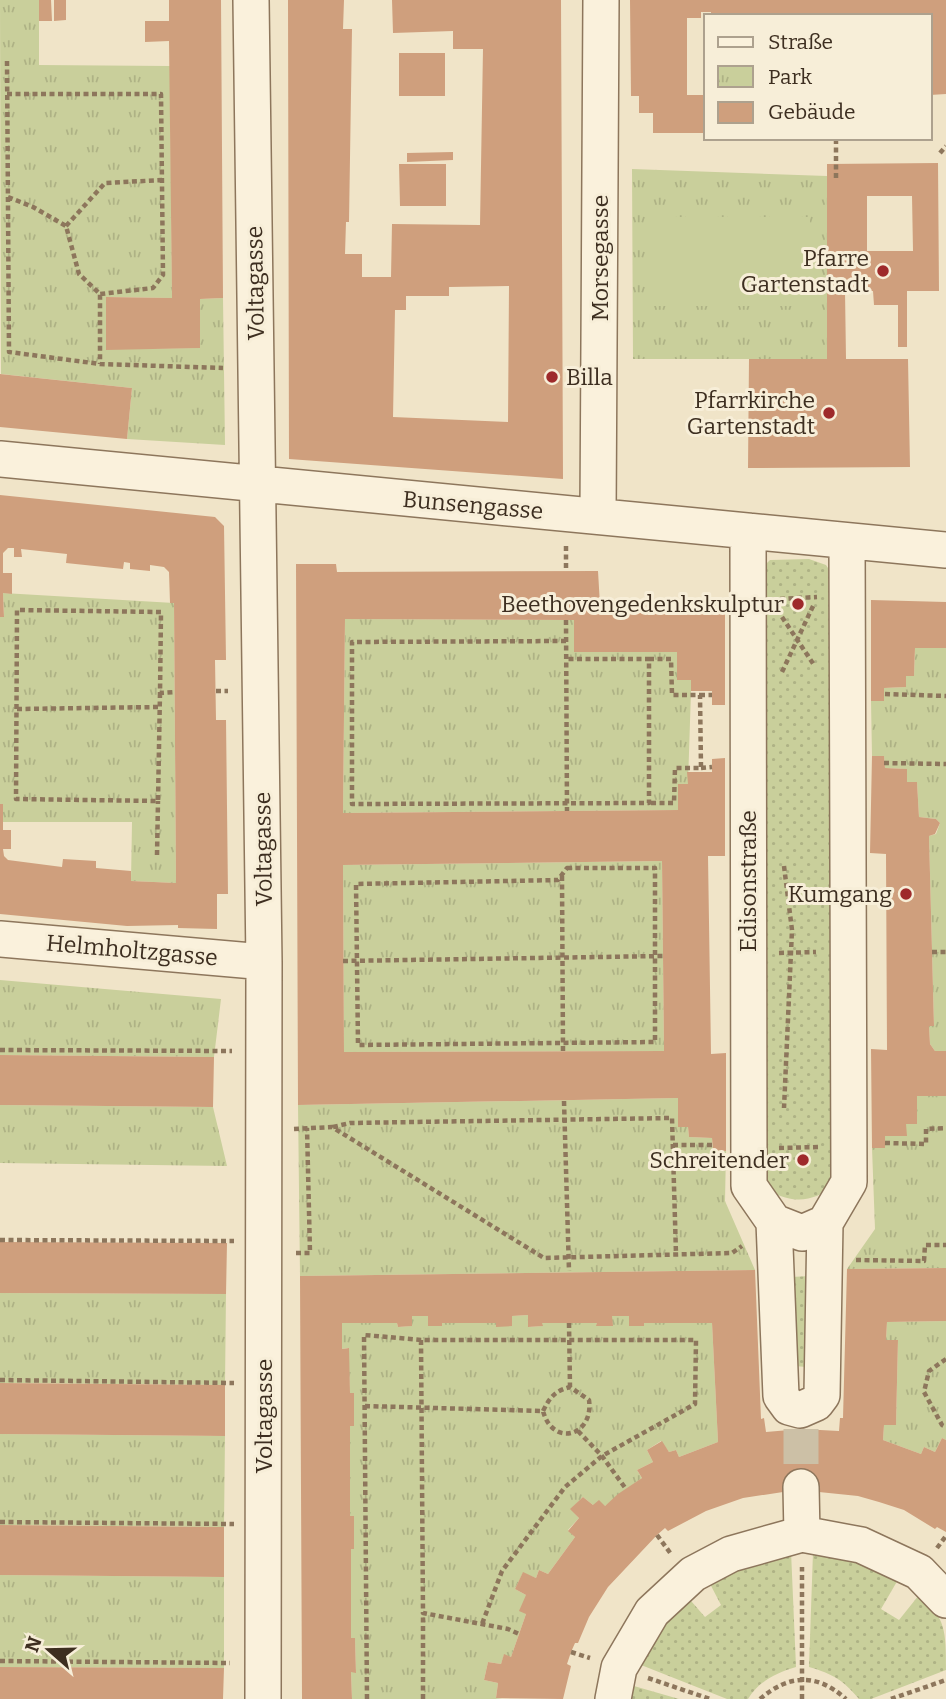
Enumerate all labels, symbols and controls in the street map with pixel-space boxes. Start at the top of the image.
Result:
legend [704,14,932,140]
text: Straße [768,29,833,55]
text: Park [768,64,812,90]
text: Gebäude [768,99,856,125]
street label: Morsegasse [586,195,614,321]
street label: Voltagasse [240,225,270,341]
place label: Pfarre Gartenstadt [741,244,869,298]
marker: Pfarre Gartenstadt [875,263,891,279]
place label: Billa [566,363,613,391]
marker: Billa [544,369,560,385]
place label: Pfarrkirche Gartenstadt [687,386,815,440]
marker: Pfarrkirche Gartenstadt [821,405,837,421]
street label: Bunsengasse [401,485,545,525]
place label: Beethovengedenkskulptur [501,590,784,618]
marker: Beethovengedenkskulptur [790,596,806,612]
street label: Voltagasse [248,791,278,907]
street label: Edisonstraße [734,810,762,952]
place label: Kumgang [788,880,892,908]
marker: Kumgang [898,886,914,902]
street label: Helmholtzgasse [45,929,219,971]
place label: Schreitender [649,1146,789,1174]
marker: Schreitender [795,1152,811,1168]
street label: Voltagasse [250,1359,278,1473]
north arrow [14,1615,84,1685]
text: N [20,1633,47,1655]

